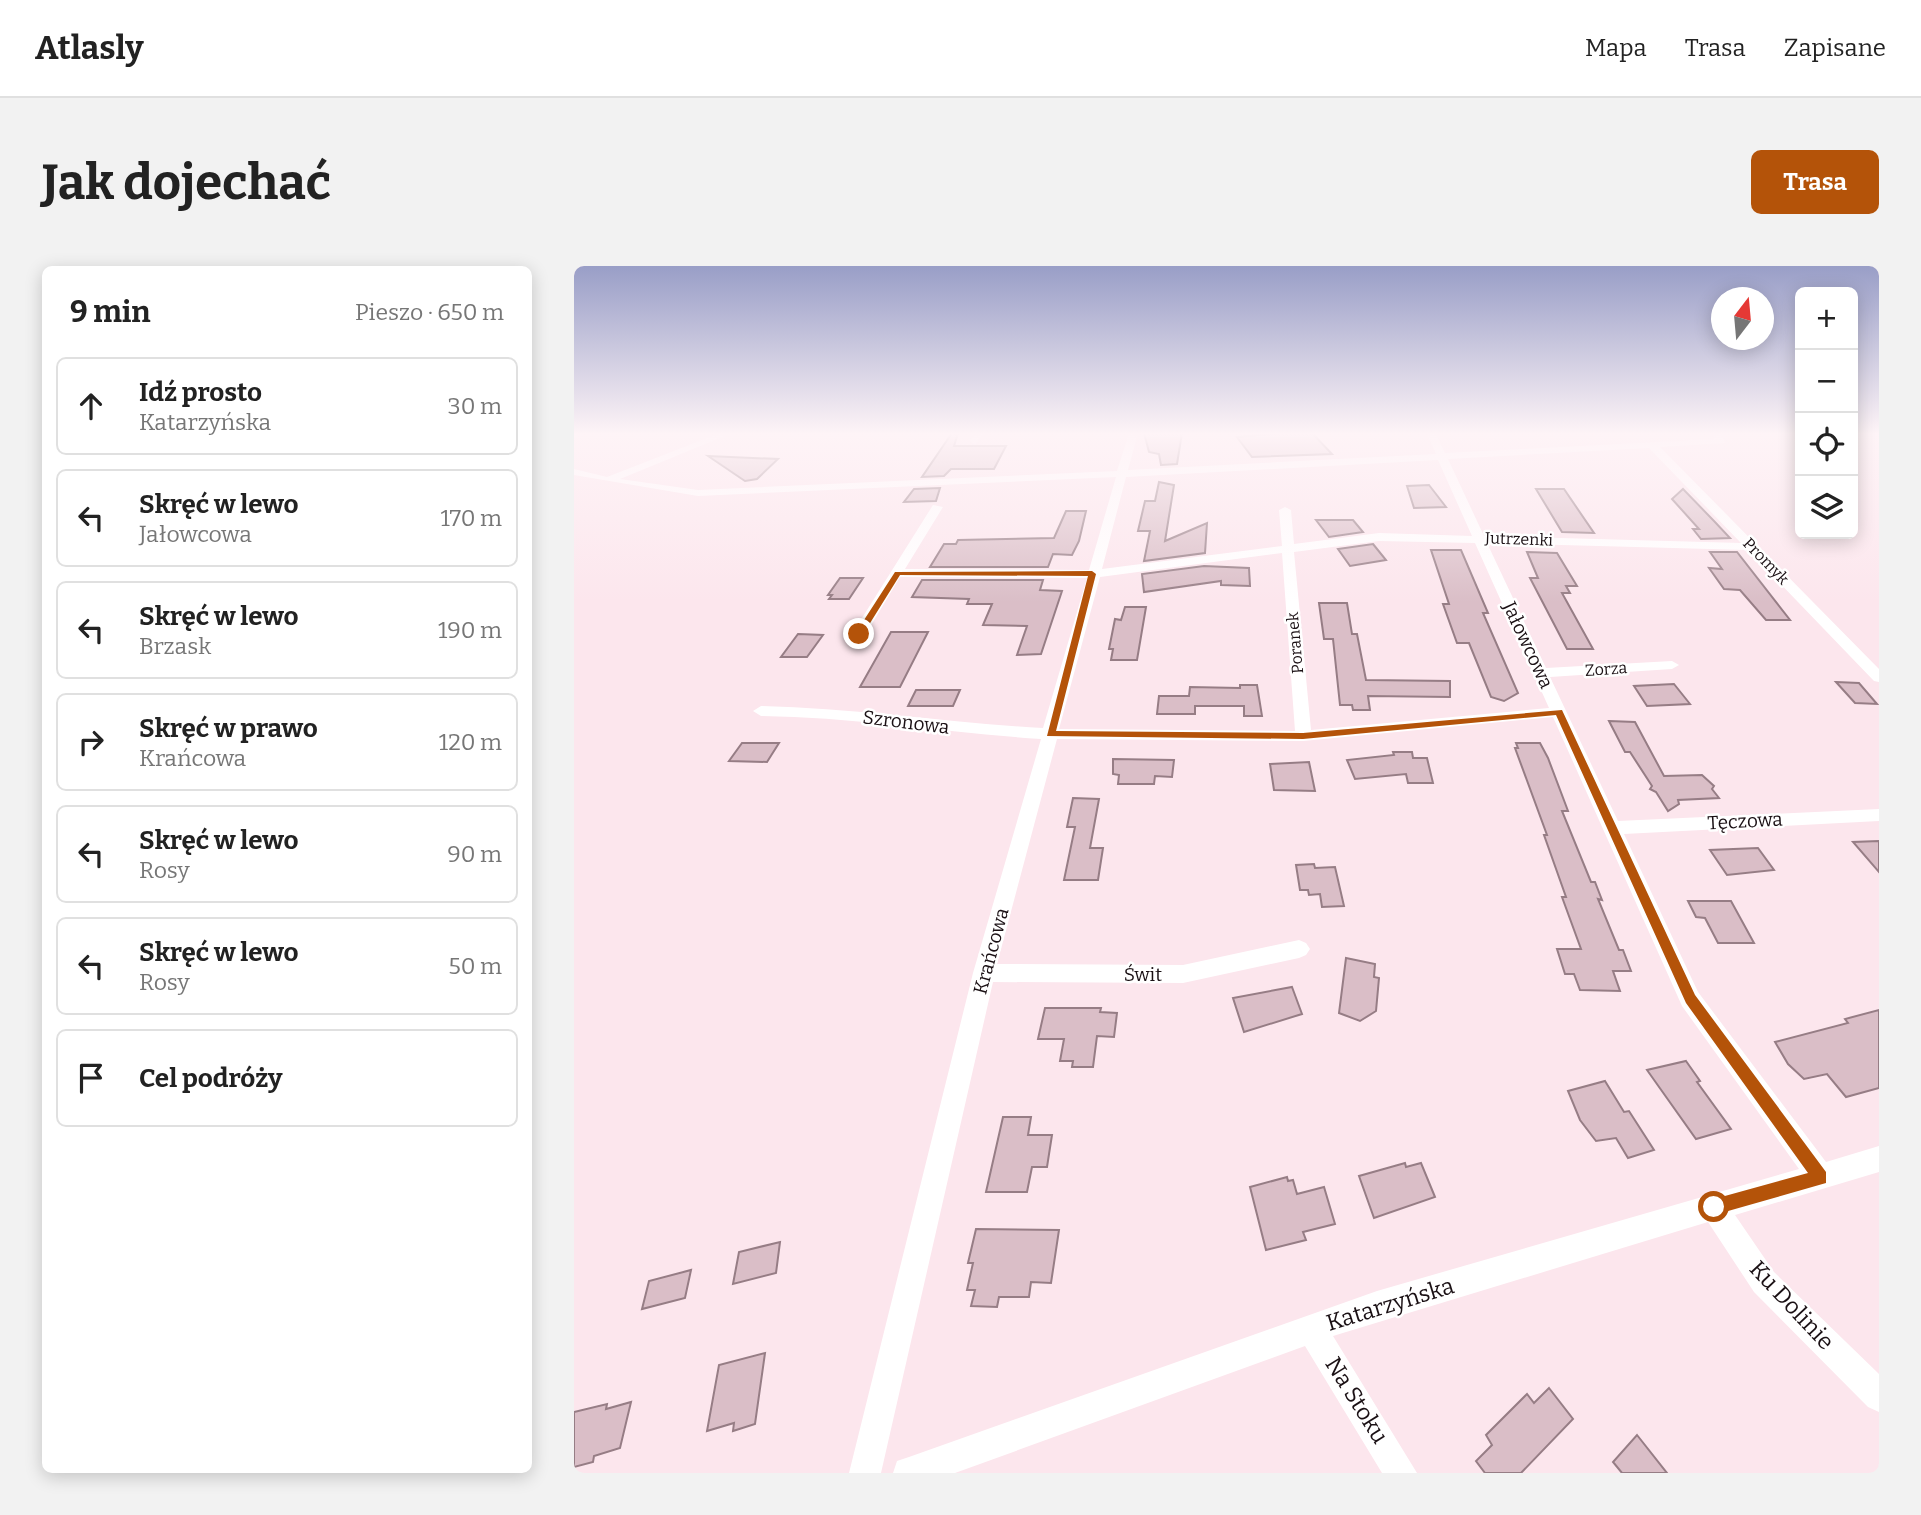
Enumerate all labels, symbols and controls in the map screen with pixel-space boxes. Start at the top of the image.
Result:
text: Atlasly [35,28,144,68]
text: Mapa [1585,34,1647,62]
text: Trasa [1685,34,1746,62]
text: Zapisane [1784,34,1886,62]
button: Trasa [1751,150,1879,214]
text: Jak dojechać [42,153,331,212]
north arrow [1711,287,1774,350]
map controls [1795,287,1858,539]
button: + [1795,287,1858,350]
text: 9 min [70,294,151,330]
text: Pieszo · 650 m [355,298,504,326]
button: − [1795,350,1858,413]
text: Idź prosto [139,377,262,408]
icon: ahead [72,387,110,425]
text: 30 m [448,392,502,420]
text: Katarzyńska [139,408,271,436]
button: locate [1795,413,1858,476]
button: layers [1795,476,1858,539]
text: Skręć w lewo [139,489,299,520]
icon: left [72,499,110,537]
text: 170 m [440,504,502,532]
text: Jałowcowa [139,520,252,548]
street label: Jutrzenki [1484,528,1554,550]
street label: Promyk [1739,534,1793,588]
street label: Jałowcowa [1497,597,1558,693]
text: Skręć w lewo [139,601,299,632]
icon: left [72,611,110,649]
street label: Poranek [1283,611,1307,675]
text: 190 m [438,616,502,644]
route end [843,618,874,649]
text: Brzask [139,632,211,660]
street label: Zorza [1584,658,1628,680]
street label: Szronowa [861,705,951,739]
text: Skręć w prawo [139,713,318,744]
icon: right [72,723,110,761]
text: 120 m [439,728,502,756]
text: Krańcowa [139,744,246,772]
street label: Tęczowa [1707,808,1784,834]
text: Skręć w lewo [139,825,299,856]
icon: left [72,835,110,873]
text: 90 m [447,840,502,868]
text: Rosy [139,856,190,884]
street label: Krańcowa [968,905,1014,997]
text: Skręć w lewo [139,937,299,968]
icon: left [72,947,110,985]
text: 50 m [448,952,502,980]
street label: Świt [1124,963,1162,986]
text: Rosy [139,968,190,996]
icon: arrive [72,1059,110,1097]
text: Cel podróży [139,1063,282,1094]
route start [1698,1191,1729,1222]
street label: Ku Dolinie [1744,1255,1840,1355]
street label: Katarzyńska [1323,1271,1458,1337]
street label: Na Stoku [1319,1352,1395,1448]

